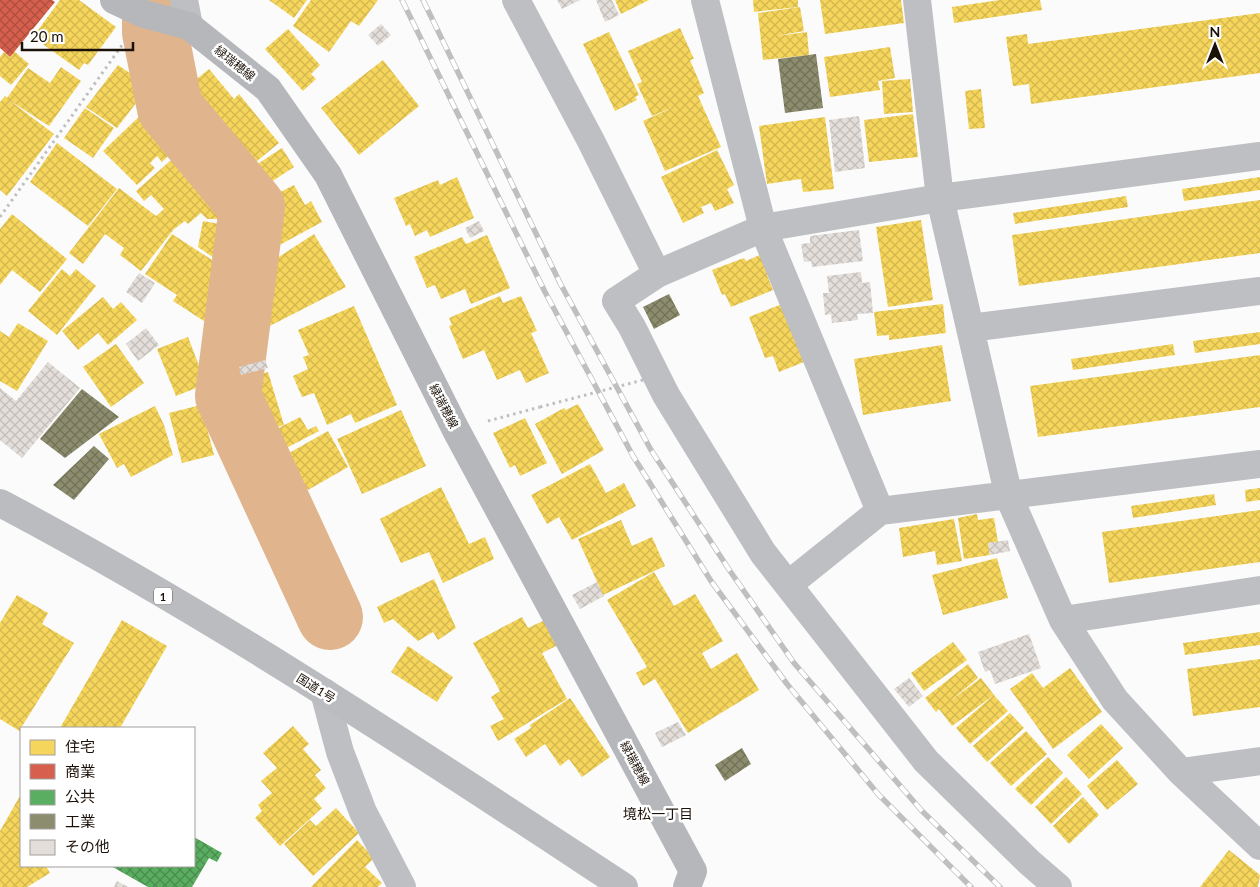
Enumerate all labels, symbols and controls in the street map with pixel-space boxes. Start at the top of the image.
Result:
scale bar [22,20,134,52]
north arrow [1190,20,1240,70]
text: N [1210,23,1220,40]
text: 20 m [30,27,64,45]
street label: 緑瑞穂線 [212,42,258,84]
street label: 緑瑞穂線 [426,381,462,431]
road number: 1 [154,588,172,604]
street label: 国道1号 [294,670,338,706]
legend [20,727,195,867]
text: 住宅 [65,737,95,755]
street label: 緑瑞穂線 [617,738,653,788]
text: 商業 [65,762,95,780]
text: 公共 [65,787,95,805]
district label: 境松一丁目 [623,805,693,822]
text: 工業 [65,812,95,830]
text: その他 [65,837,110,855]

